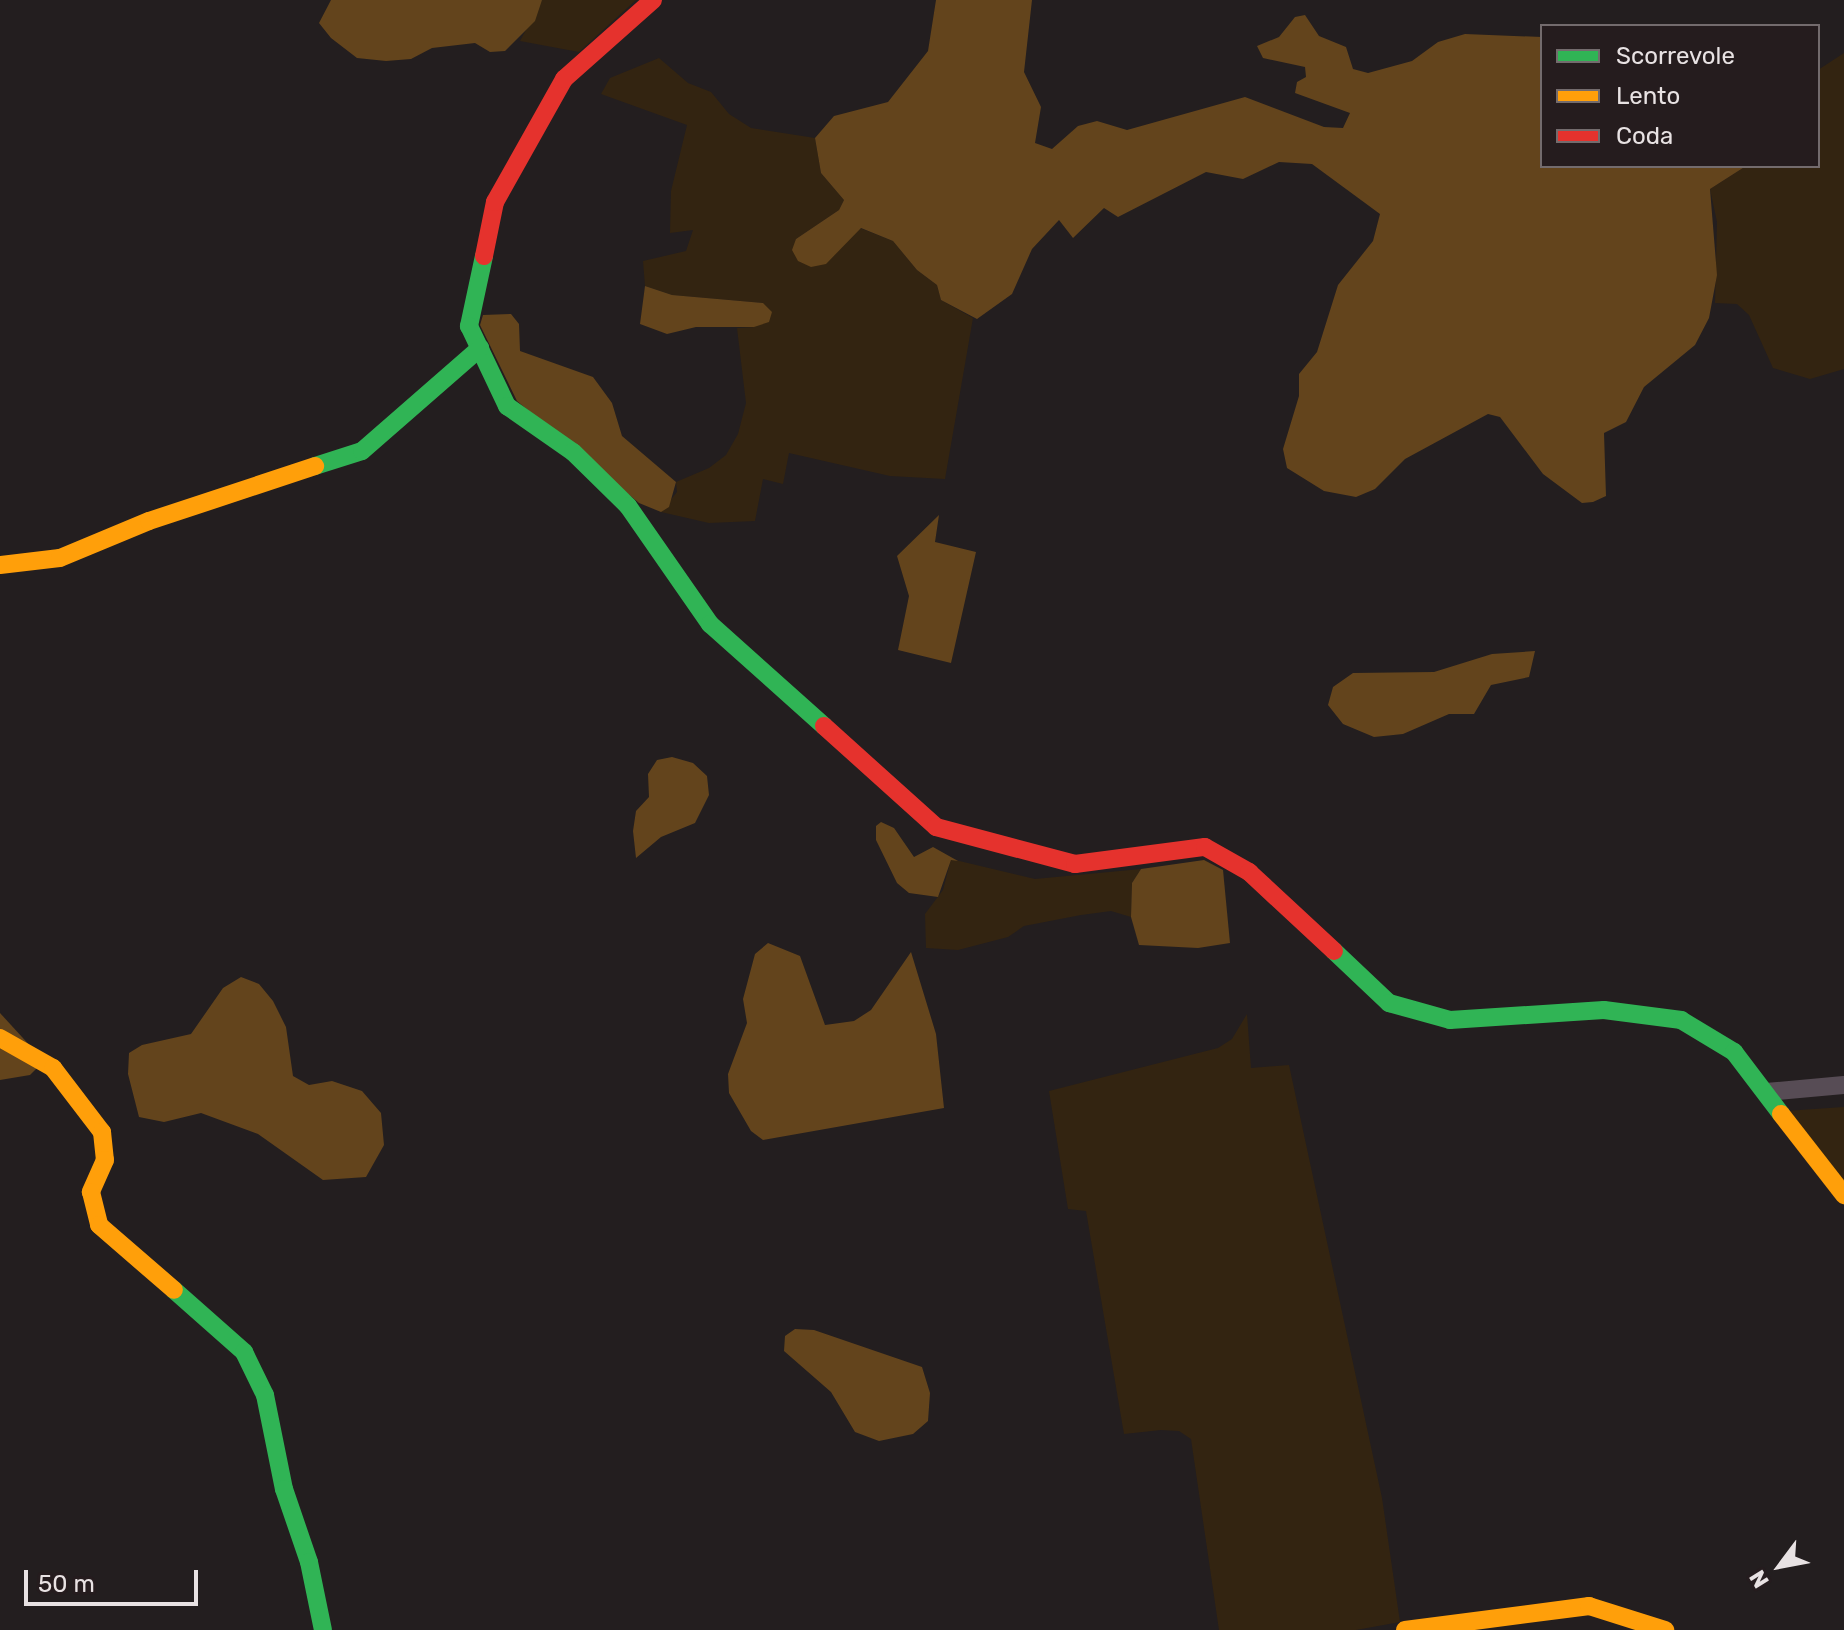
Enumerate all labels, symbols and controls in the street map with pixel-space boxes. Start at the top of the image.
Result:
legend [1540,24,1820,168]
text: Scorrevole [1616,42,1735,70]
text: Lento [1616,82,1680,110]
text: Coda [1616,122,1673,150]
north arrow [1740,1526,1820,1606]
scale bar [28,1554,202,1604]
text: N [1744,1565,1775,1593]
text: 50 m [38,1570,95,1598]

